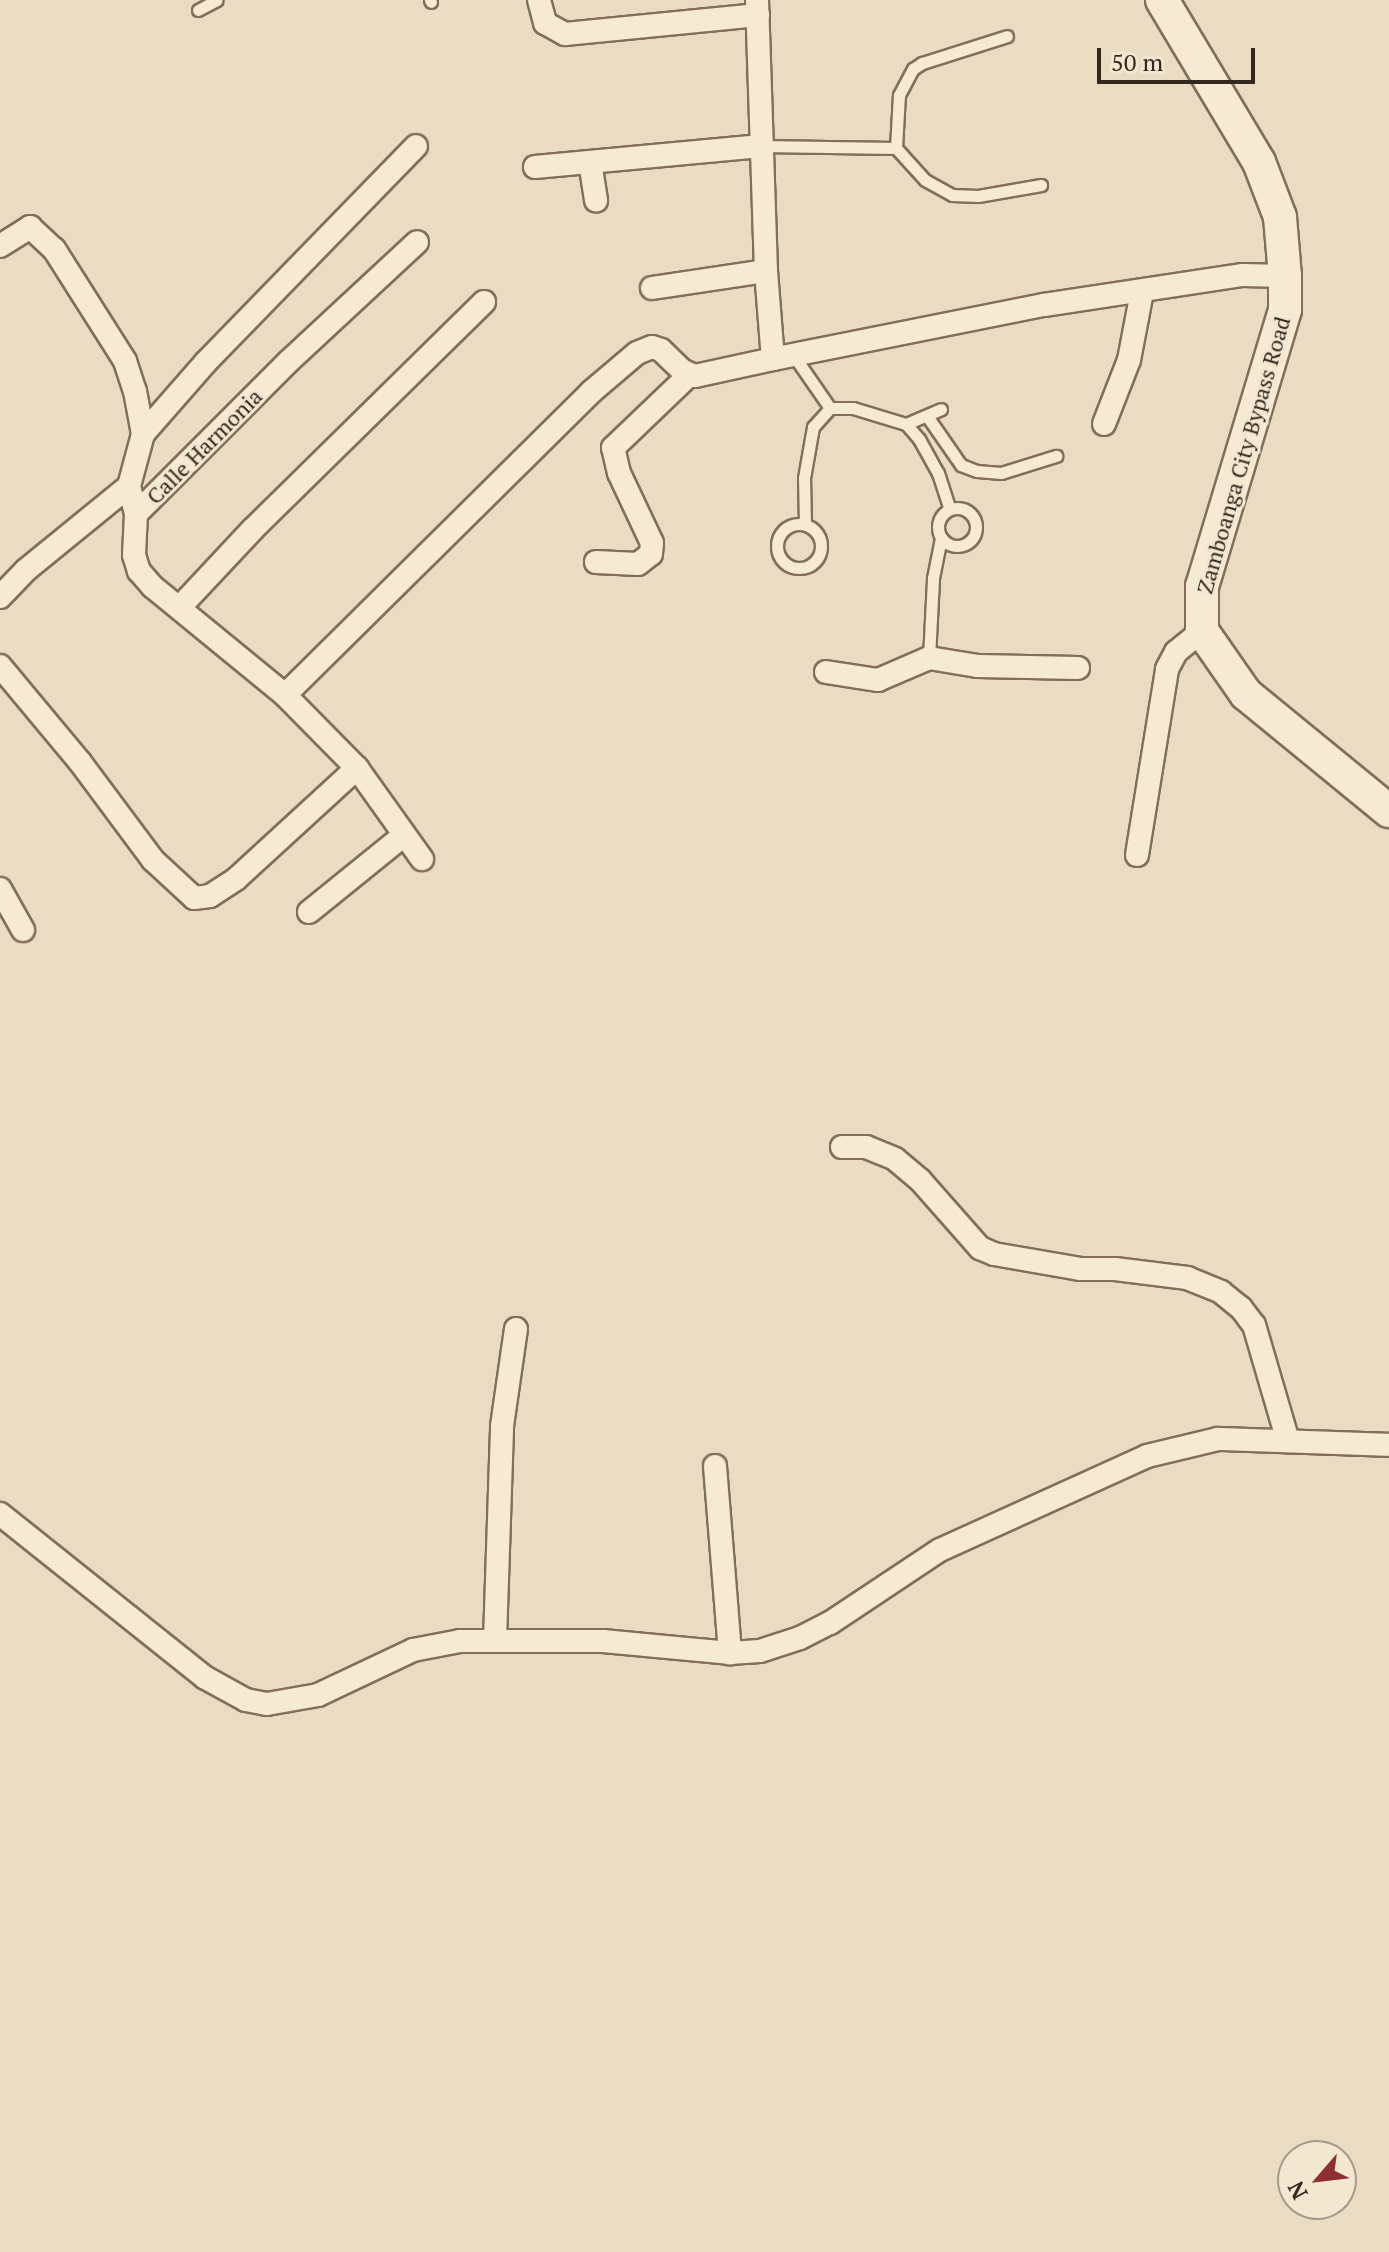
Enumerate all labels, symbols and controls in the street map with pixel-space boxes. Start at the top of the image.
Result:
scale bar [1101,32,1259,82]
text: 50 m [1111,46,1163,78]
street label: Zamboanga City Bypass Road [1191,313,1295,597]
street label: Calle Harmonia [141,383,267,509]
north arrow [1277,2140,1357,2220]
text: N [1280,2176,1314,2205]

